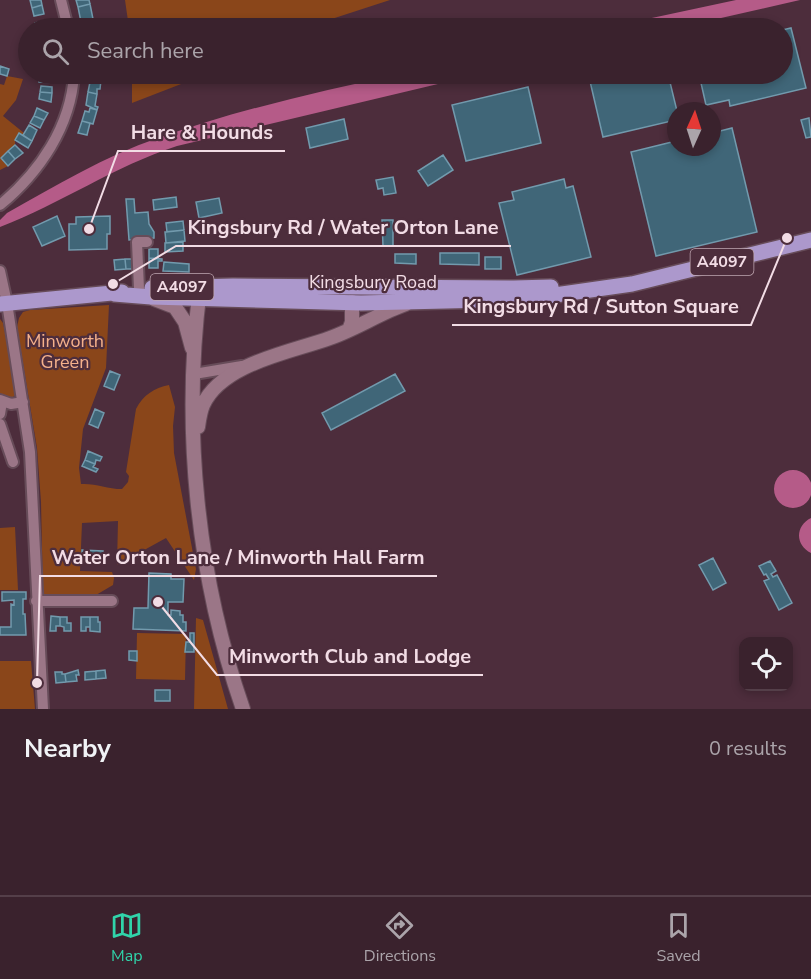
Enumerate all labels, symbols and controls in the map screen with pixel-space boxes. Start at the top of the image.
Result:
search box [18,18,793,84]
icon: search [39,35,72,68]
text: Search here [87,36,204,66]
north arrow [667,102,721,156]
callout: Hare & Hounds [118,113,285,151]
text: Hare & Hounds [131,119,273,146]
callout: Kingsbury Rd / Water Orton Lane [176,208,511,246]
text: Kingsbury Rd / Water Orton Lane [187,214,499,241]
road number: A4097 [690,249,754,275]
street label: Kingsbury Road [309,270,437,294]
road number: A4097 [150,274,213,300]
callout: Kingsbury Rd / Sutton Square [452,287,751,325]
text: Kingsbury Rd / Sutton Square [463,293,739,320]
park label: Minworth Green [26,329,104,374]
callout: Water Orton Lane / Minworth Hall Farm [40,538,437,576]
text: Water Orton Lane / Minworth Hall Farm [51,544,425,571]
callout: Minworth Club and Lodge [217,637,483,675]
map controls [739,637,793,691]
button: locate [739,637,793,691]
text: Minworth Club and Lodge [229,643,471,670]
text: Nearby [24,731,111,766]
text: 0 results [709,735,787,762]
tab: Map [110,909,143,967]
tab: Directions [364,909,436,967]
tab: Saved [657,909,701,967]

